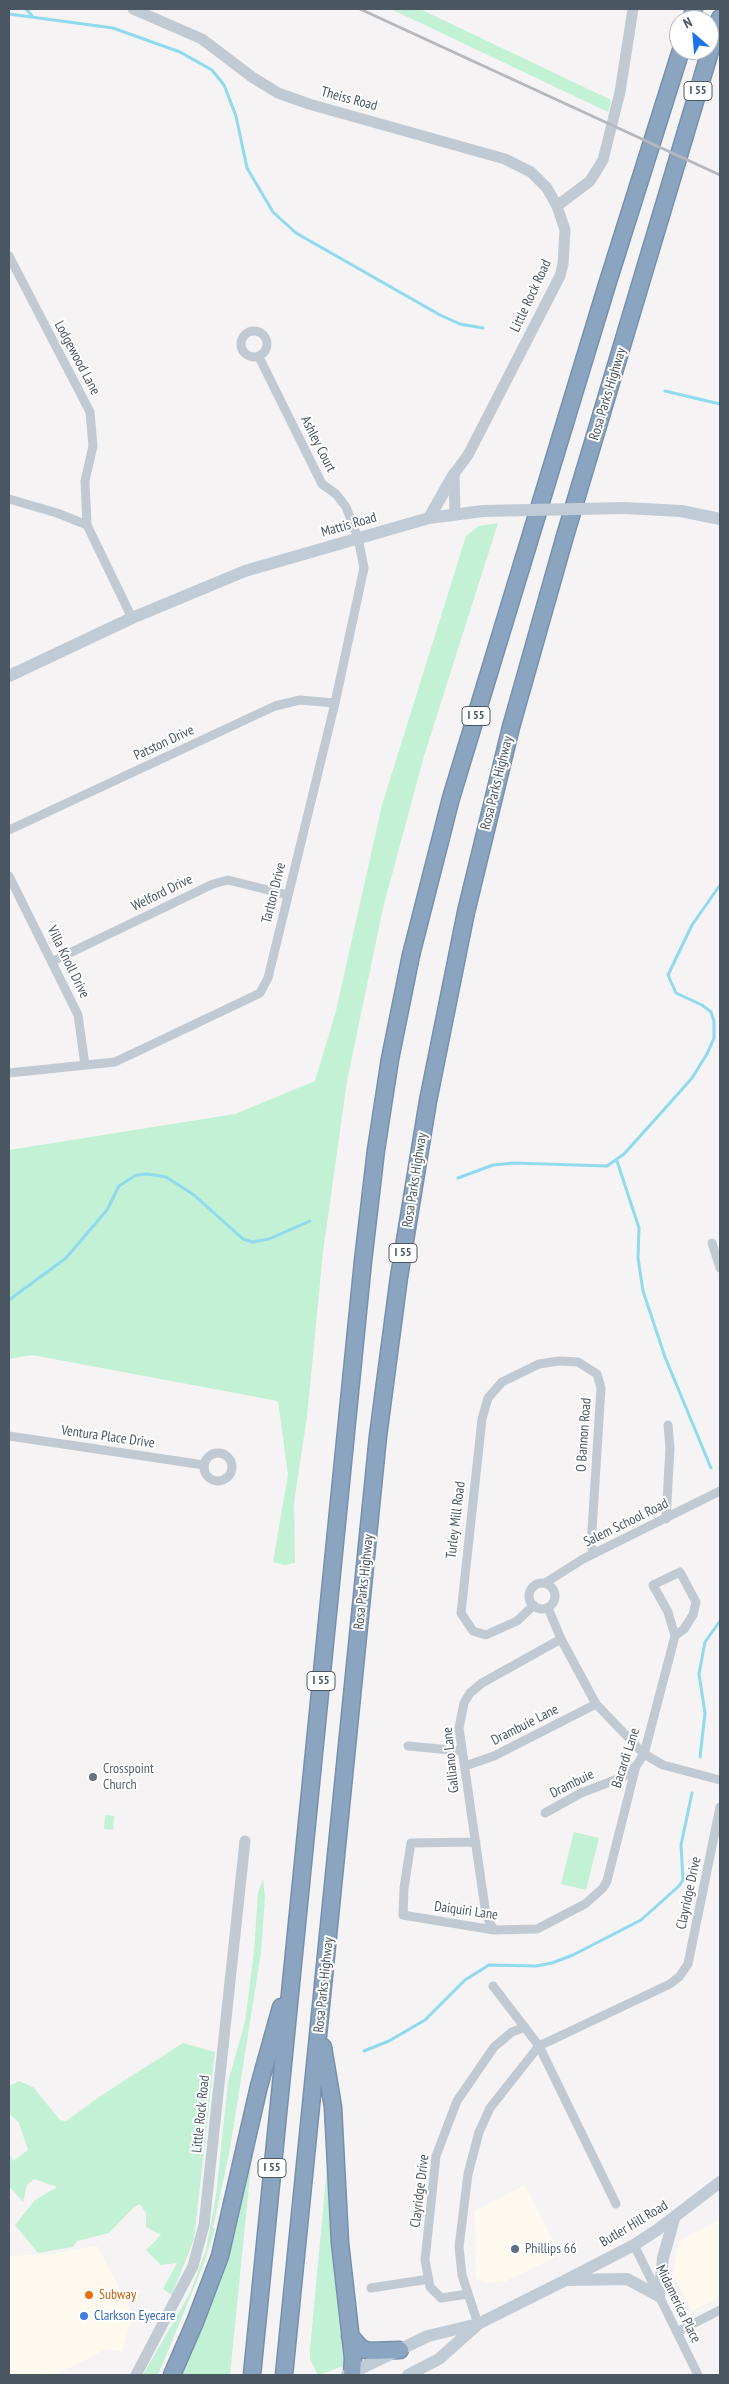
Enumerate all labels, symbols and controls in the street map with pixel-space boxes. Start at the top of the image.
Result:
north arrow [669,10,719,60]
text: N [680,13,695,32]
road number: I 55 [684,82,712,100]
street label: Theiss Road [319,83,379,115]
street label: Little Rock Road [507,257,555,335]
street label: Lodgewood Lane [50,318,104,398]
street label: Rosa Parks Highway [586,346,630,442]
street label: Ashley Court [297,413,339,475]
street label: Mattis Road [319,509,379,541]
road number: I 55 [462,706,490,726]
street label: Patston Drive [131,722,197,764]
street label: Rosa Parks Highway [477,734,517,832]
street label: Tarlton Drive [258,861,290,925]
street label: Welford Drive [129,871,195,915]
street label: Villa Knoll Drive [43,923,93,1001]
street label: Rosa Parks Highway [399,1131,431,1229]
road number: I 55 [389,1244,417,1262]
street label: O Bannon Road [573,1397,595,1473]
street label: Ventura Place Drive [60,1422,156,1452]
street label: Turley Mill Road [443,1481,469,1559]
street label: Salem School Road [581,1495,671,1551]
street label: Rosa Parks Highway [351,1533,377,1631]
road number: I 55 [307,1672,335,1690]
street label: Drambuie Lane [489,1701,561,1749]
street label: Galliano Lane [439,1726,463,1794]
street label: Bacardi Lane [608,1726,644,1790]
place label: Crosspoint Church [103,1761,154,1794]
street label: Drambuie [547,1766,597,1802]
marker: Crosspoint Church [87,1771,99,1783]
street label: Clayridge Drive [673,1855,705,1931]
street label: Daiquiri Lane [433,1898,499,1924]
street label: Rosa Parks Highway [311,1936,337,2034]
street label: Little Rock Road [189,2074,213,2154]
street label: Clayridge Drive [407,2153,433,2229]
road number: I 55 [258,2158,286,2178]
street label: Butler Hill Road [597,2197,671,2251]
place label: Phillips 66 [525,2241,576,2257]
marker: Phillips 66 [509,2243,521,2255]
street label: Midamerica Place [652,2262,704,2346]
place label: Subway [99,2287,136,2303]
marker: Subway [83,2289,95,2301]
place label: Clarkson Eyecare [94,2308,176,2324]
marker: Clarkson Eyecare [78,2310,90,2322]

